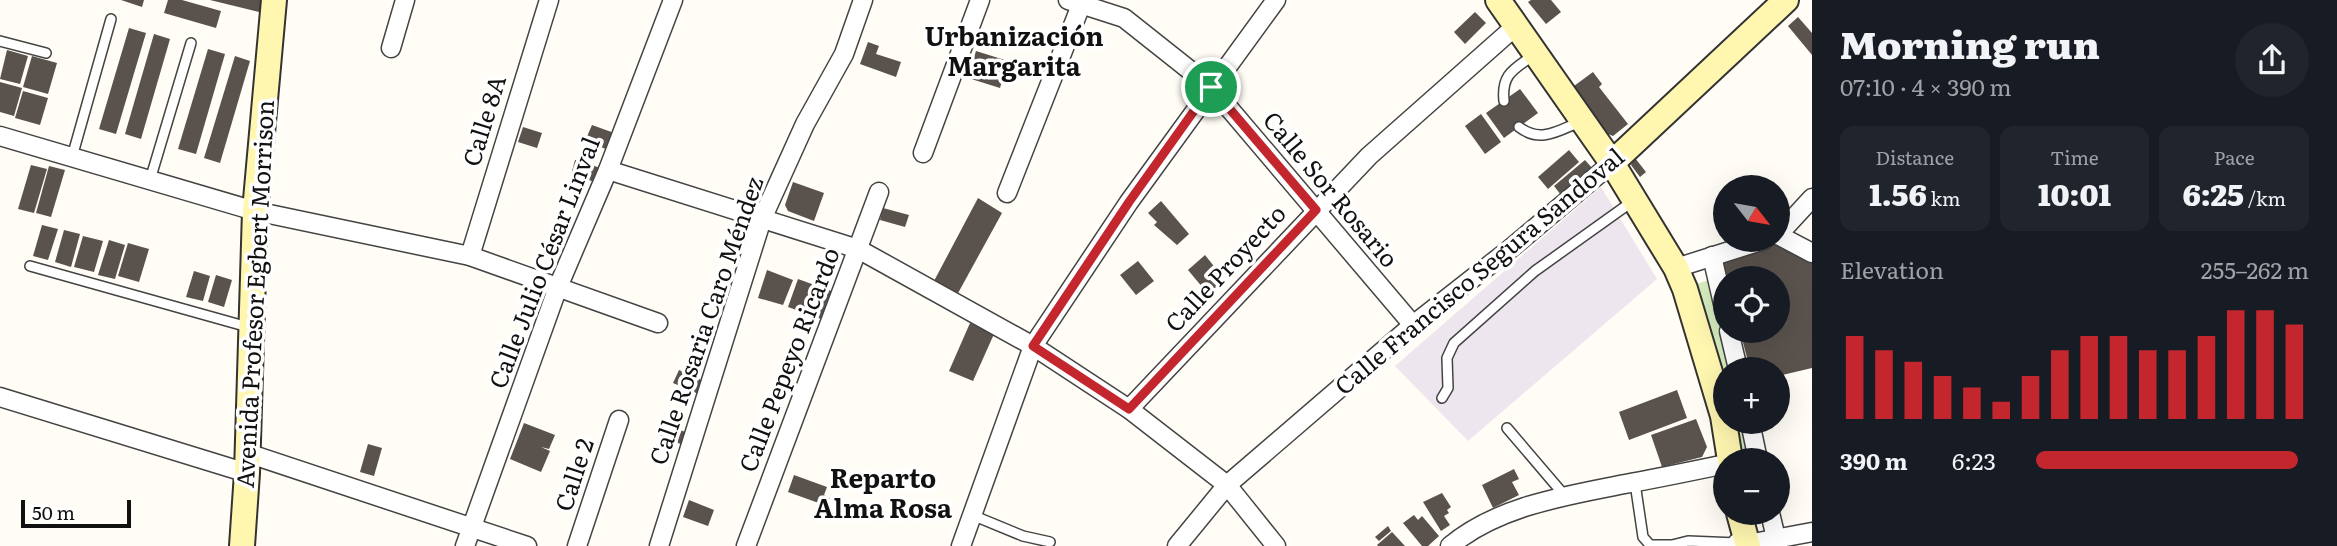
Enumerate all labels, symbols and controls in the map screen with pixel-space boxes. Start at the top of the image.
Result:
text: Morning run [1840,14,2100,71]
district label: Urbanización Margarita [925,15,1103,84]
button: share [2235,23,2309,97]
pin [1181,57,1241,117]
icon: arrive [1192,68,1230,106]
text: 07:10 · 4 × 390 m [1840,69,2012,103]
street label: Calle 8A [452,70,513,170]
street label: Avenida Profesor Egbert Morrison [226,99,281,489]
street label: Calle Sor Rosario [1256,103,1408,274]
street label: Calle Julio César Linval [478,131,607,393]
street label: Calle Francisco Segura Sandoval [1326,138,1631,402]
text: Distance [1876,143,1954,171]
text: Time [2050,143,2099,171]
text: Pace [2214,143,2255,171]
street label: Calle Rosaria Caro Méndez [639,171,771,469]
text: 1.56 [1869,171,1927,215]
text: 10:01 [2038,171,2111,215]
text: 6:25 [2182,171,2244,215]
north arrow [1713,175,1790,252]
map controls [1713,175,1790,525]
text: km [1927,184,1961,212]
text: /km [2244,184,2286,212]
street label: Calle Proyecto [1156,196,1293,339]
street label: Calle Pepeyo Ricardo [729,242,847,476]
text: Elevation [1840,252,1944,286]
text: 255–262 m [2201,252,2309,286]
button: locate [1713,266,1790,343]
button: + [1713,357,1790,434]
street label: Calle 2 [544,433,601,515]
text: 390 m [1840,443,1908,477]
text: 6:23 [1952,443,1996,477]
button: − [1713,448,1790,525]
district label: Reparto Alma Rosa [814,457,952,526]
scale bar [21,497,131,529]
text: 50 m [32,498,75,526]

